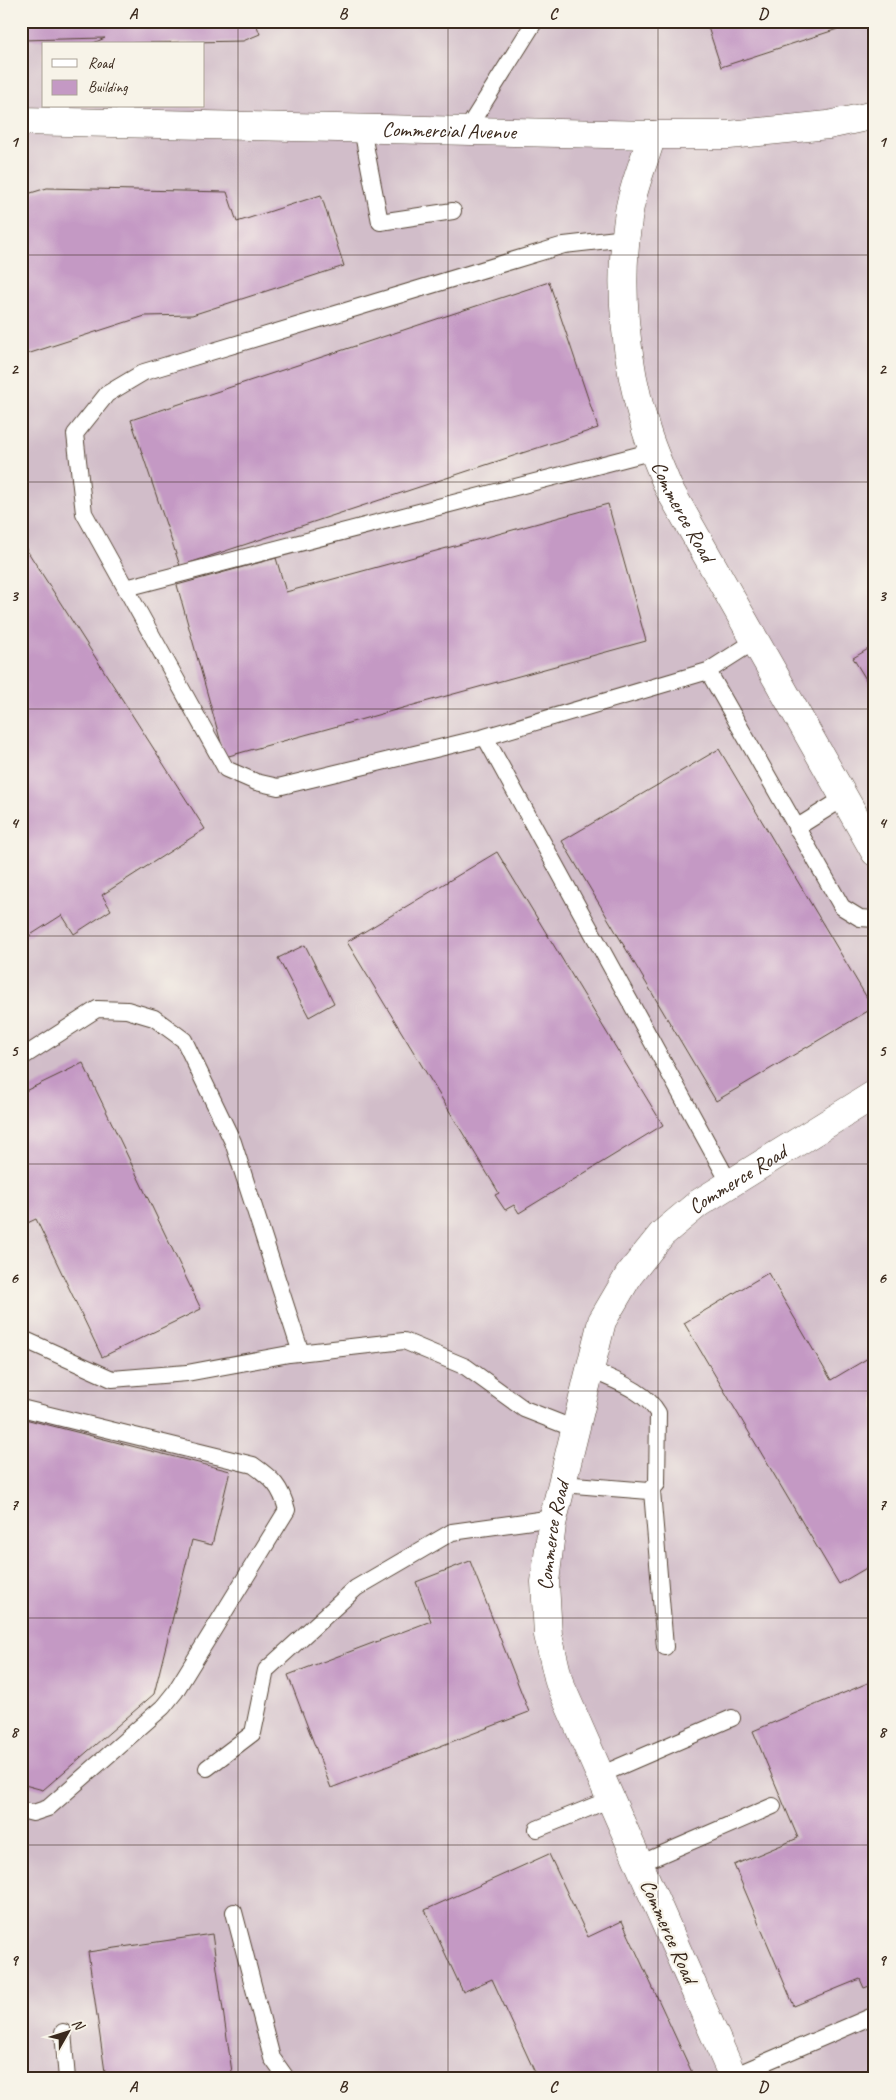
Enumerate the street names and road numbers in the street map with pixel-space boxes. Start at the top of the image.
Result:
street label: Commercial Avenue [382,116,518,145]
street label: Commerce Road [646,457,723,570]
street label: Commerce Road [683,1137,794,1220]
street label: Commerce Road [532,1475,576,1591]
street label: Commerce Road [635,1875,705,1990]

